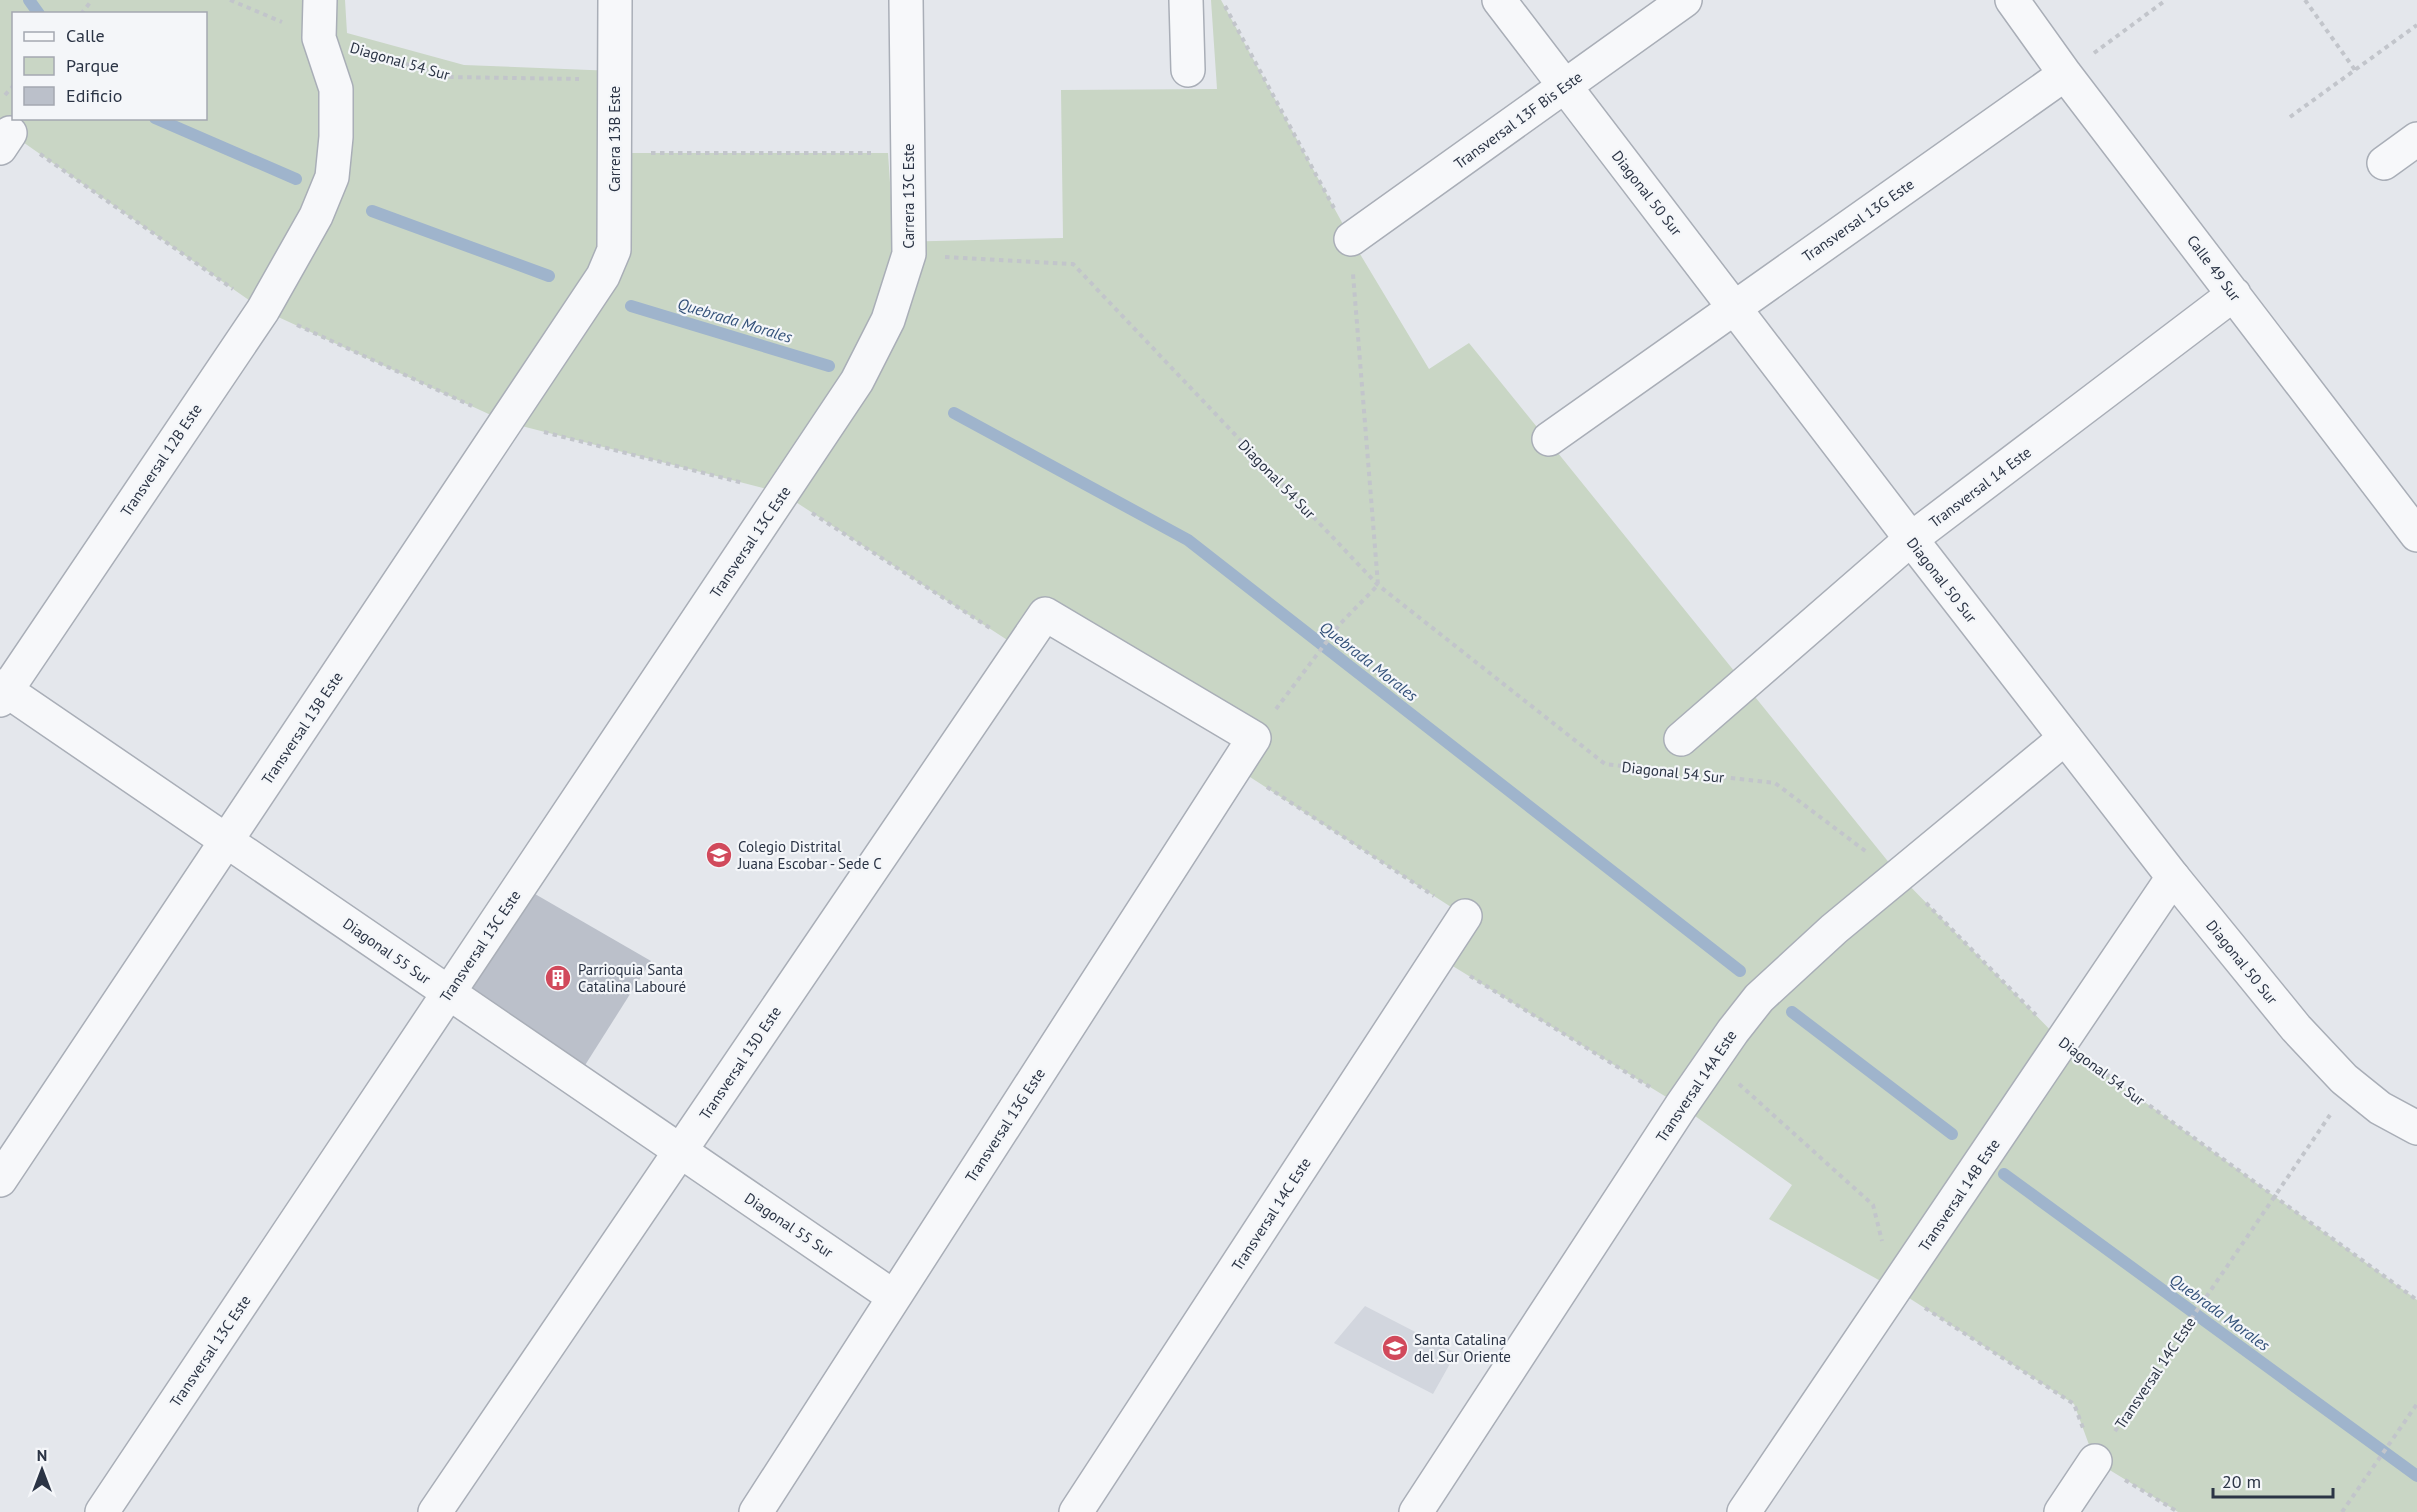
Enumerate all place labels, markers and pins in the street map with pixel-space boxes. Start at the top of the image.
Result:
place label: Colegio Distrital Juana Escobar - Sede C [737,837,882,873]
school or university icon: Colegio Distrital Juana Escobar - Sede C [704,840,734,870]
place label: Parrioquia Santa Catalina Labouré [578,960,686,996]
building icon: Parrioquia Santa Catalina Labouré [543,963,573,993]
place label: Santa Catalina del Sur Oriente [1414,1330,1511,1366]
school or university icon: Santa Catalina del Sur Oriente [1380,1333,1410,1363]

